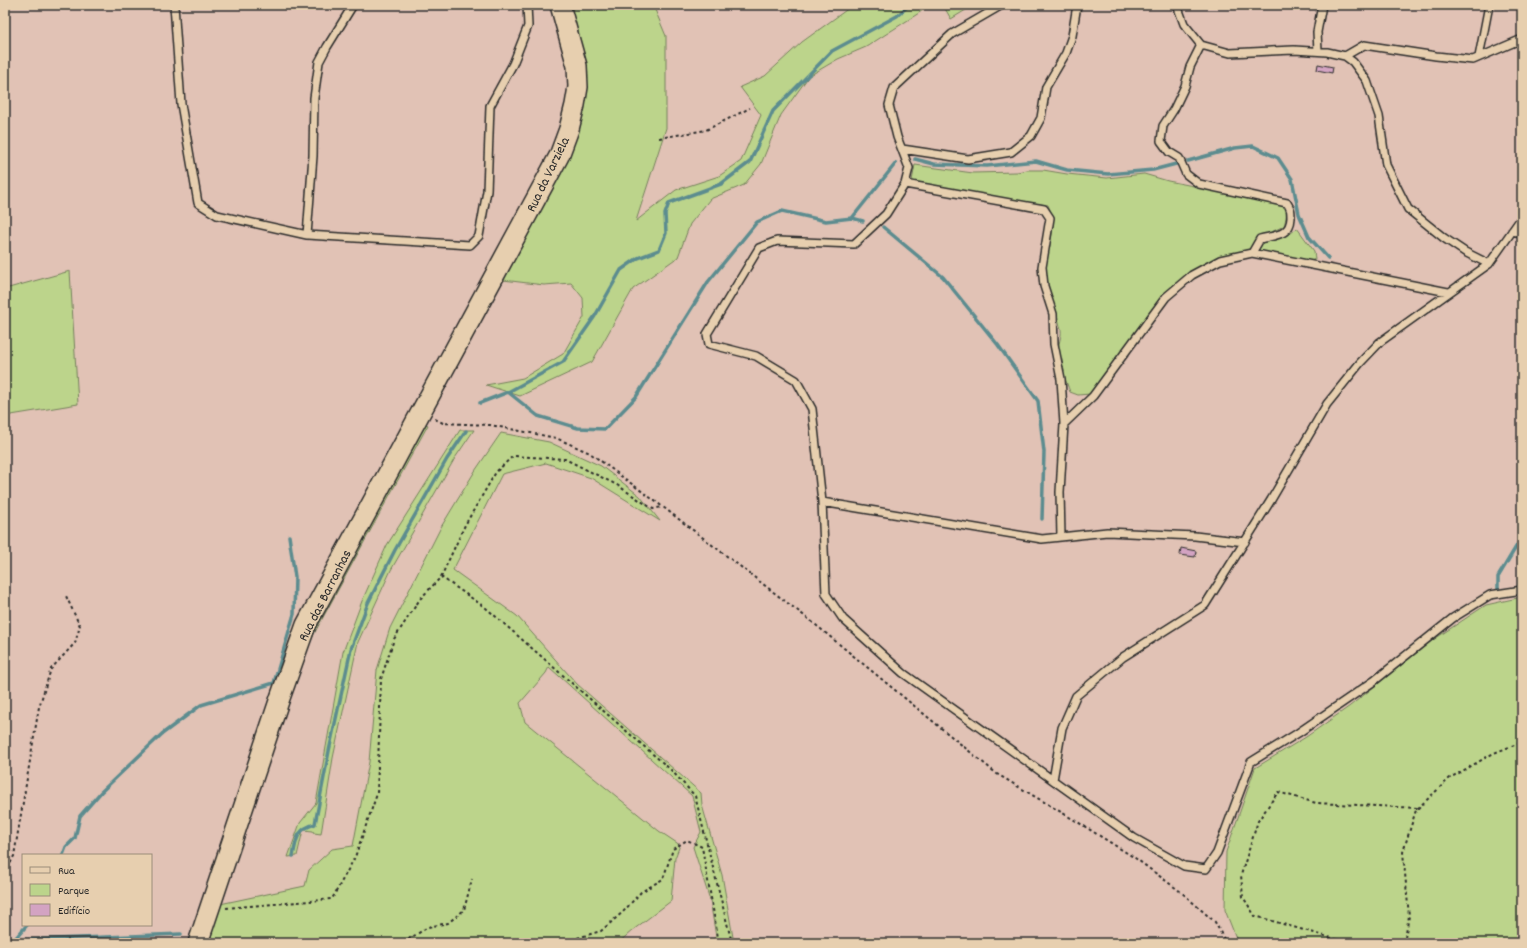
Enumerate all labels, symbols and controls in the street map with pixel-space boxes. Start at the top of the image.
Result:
street label: Rua da Varziela [522,134,576,216]
street label: Rua das Barranhas [294,547,358,645]
legend [22,854,152,926]
text: Rua [58,863,75,880]
text: Parque [58,883,89,900]
text: Edifício [58,903,90,920]

